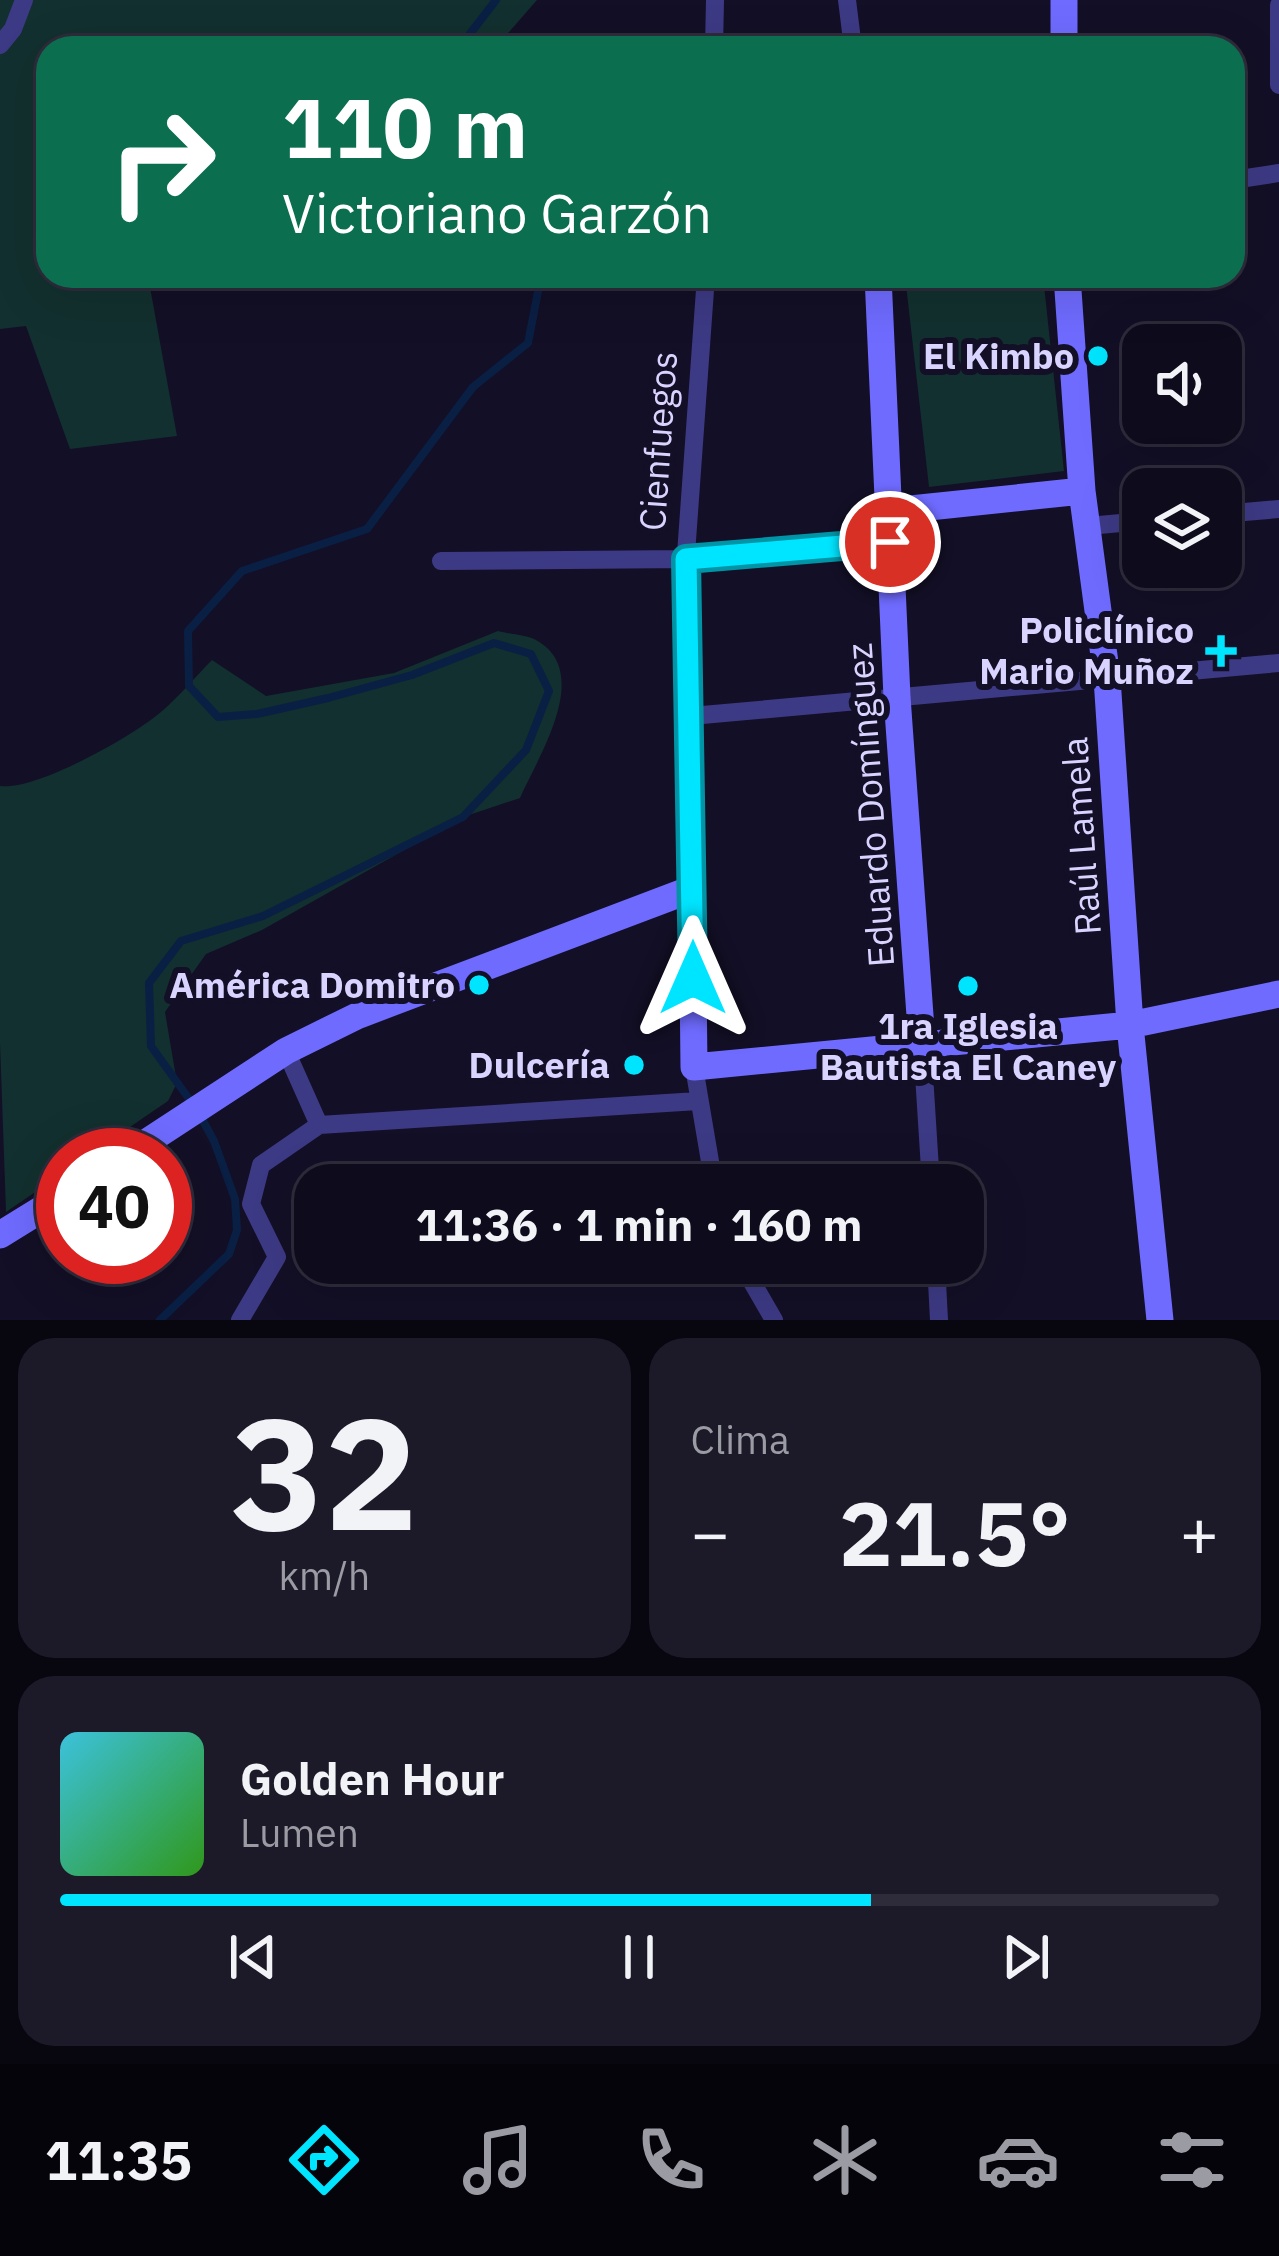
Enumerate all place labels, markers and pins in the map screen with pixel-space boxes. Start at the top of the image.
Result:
place label: El Kimbo [923,332,1074,379]
marker: El Kimbo [1085,343,1111,369]
pin [839,491,941,593]
place label: Policlínico Mario Muñoz [979,606,1194,694]
marker: Policlínico Mario Muñoz [1205,635,1237,667]
place label: América Domitro [169,961,455,1008]
marker: América Domitro [466,972,492,998]
marker: 1ra Iglesia Bautista El Caney [955,973,981,999]
place label: 1ra Iglesia Bautista El Caney [820,1002,1117,1090]
place label: Dulcería [469,1041,610,1088]
marker: Dulcería [621,1052,647,1078]

